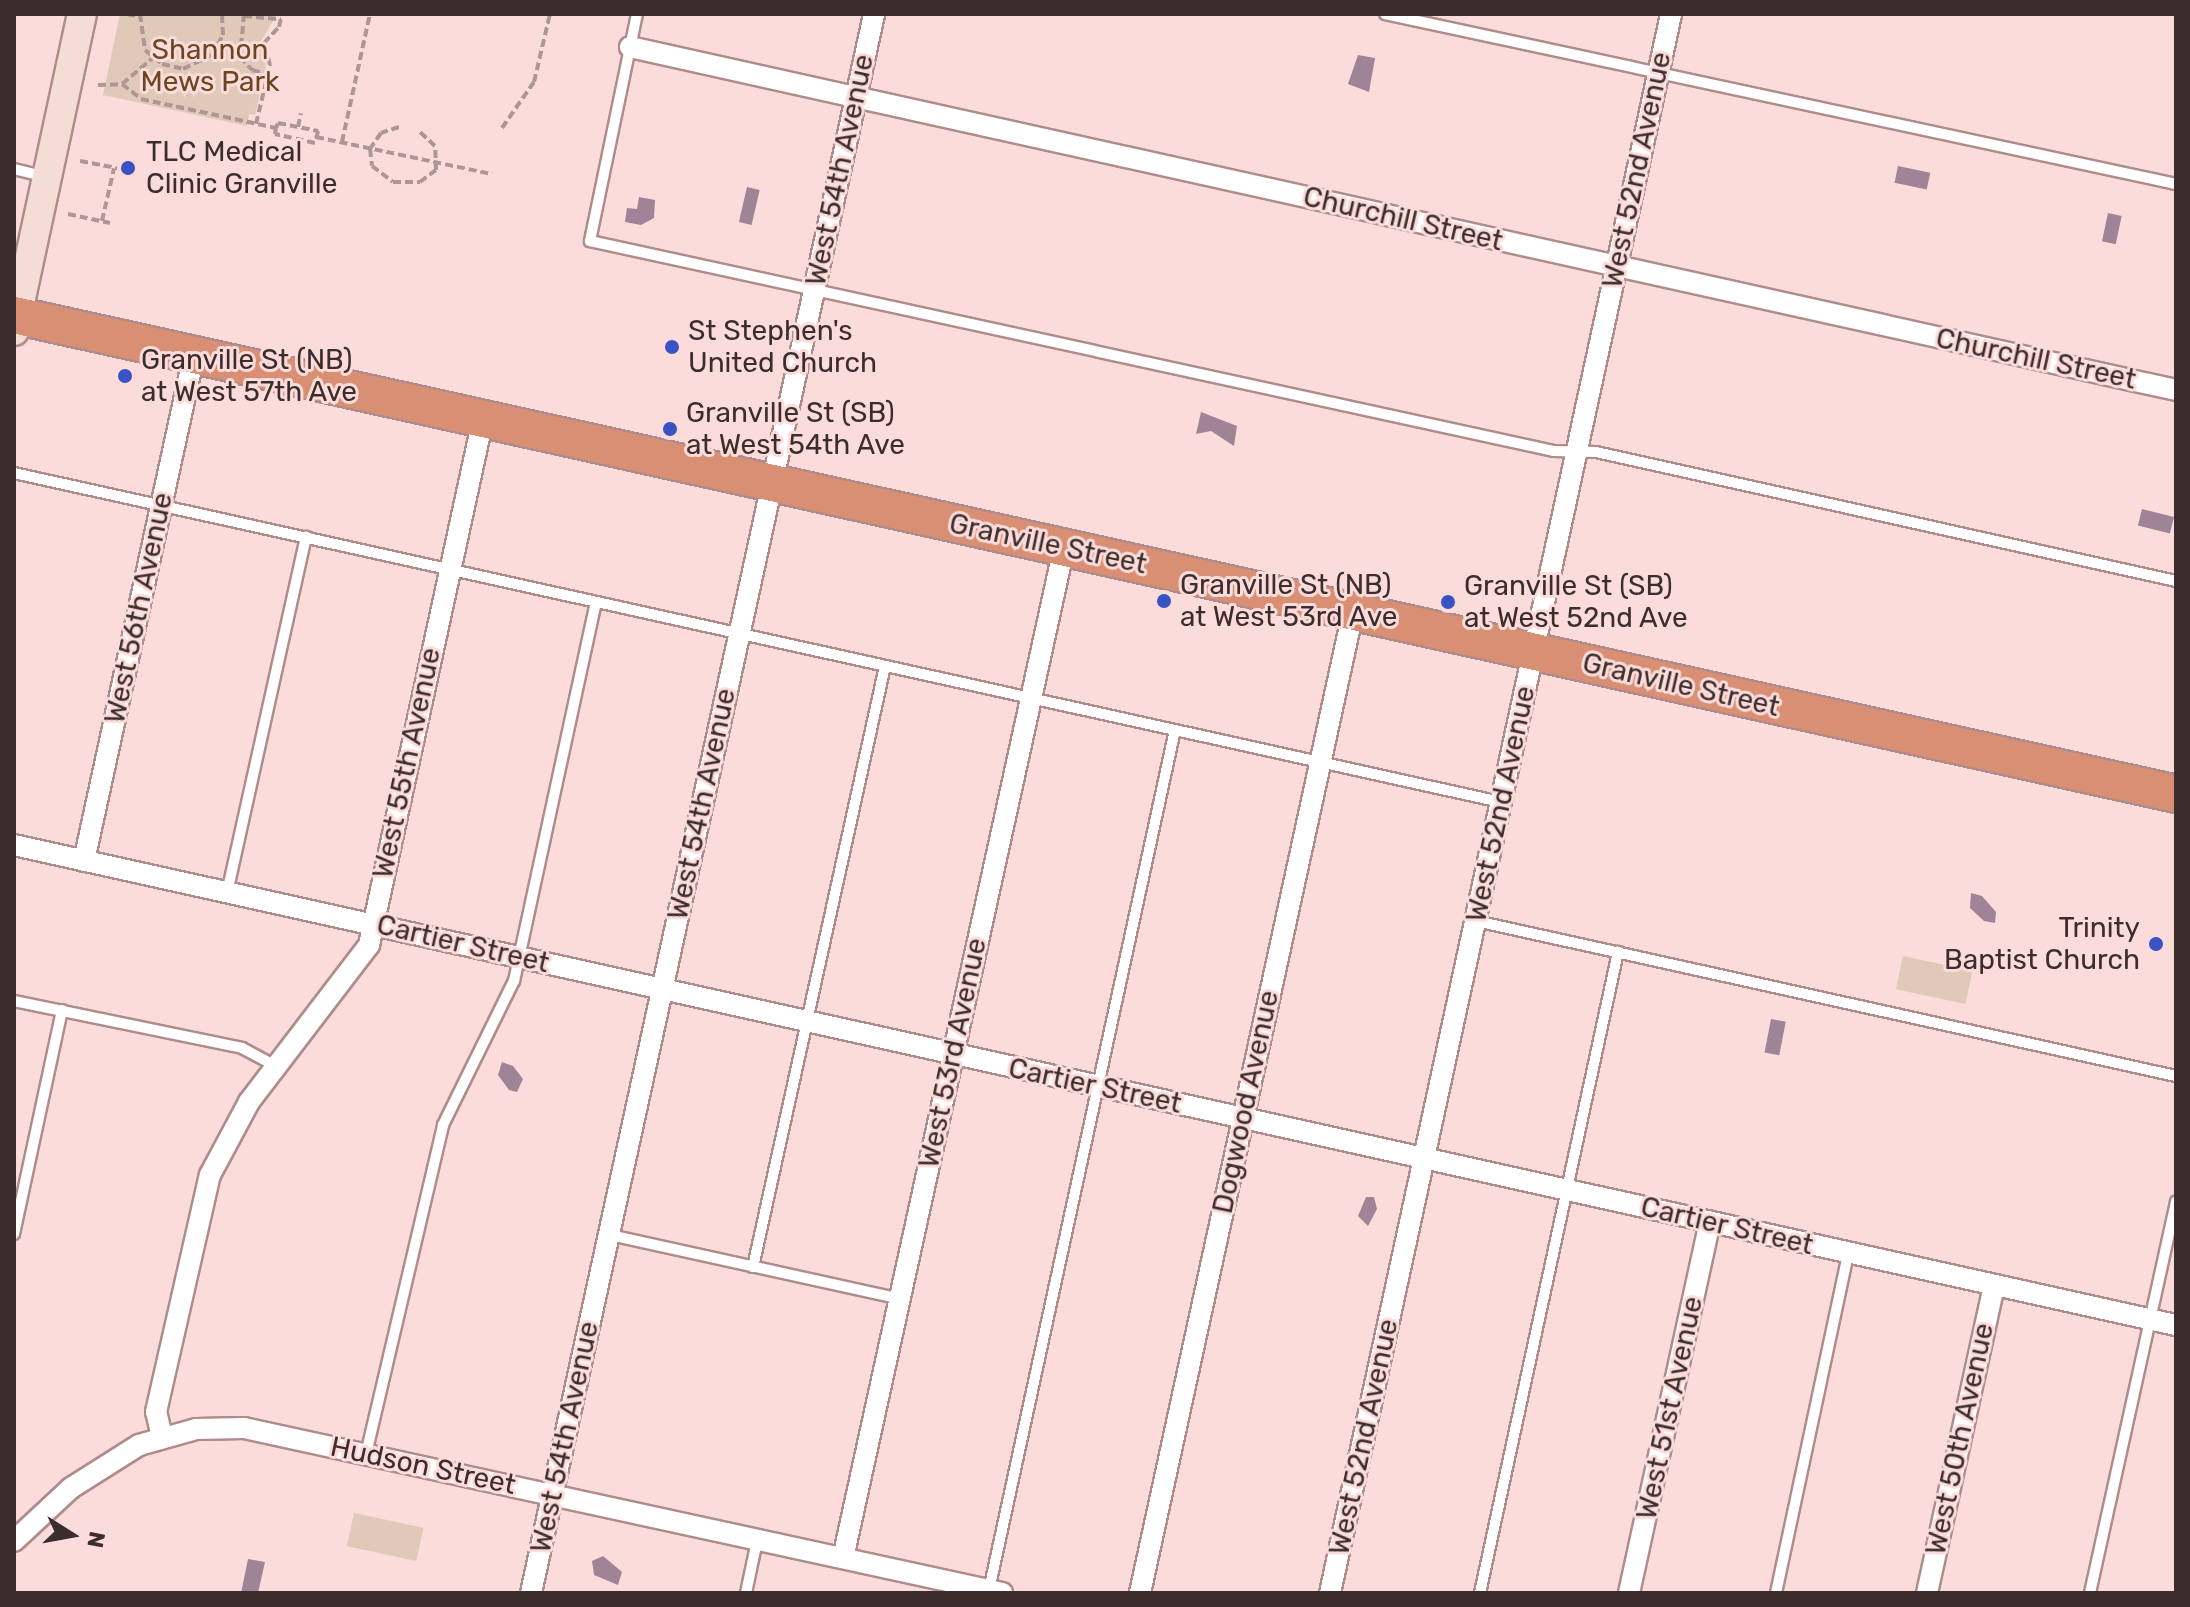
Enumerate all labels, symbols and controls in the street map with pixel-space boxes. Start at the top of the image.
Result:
park label: Shannon Mews Park [140,33,280,99]
street label: West 52nd Avenue [1595,49,1679,291]
street label: West 54th Avenue [799,51,881,289]
place label: TLC Medical Clinic Granville [146,135,337,201]
marker: TLC Medical Clinic Granville [117,157,139,179]
street label: Churchill Street [1300,180,1506,258]
place label: St Stephen's United Church [688,314,877,380]
street label: Churchill Street [1933,321,2139,397]
marker: St Stephen's United Church [663,338,681,356]
place label: Granville St (NB) at West 57th Ave [141,343,358,409]
marker: Granville St (NB) at West 57th Ave [116,367,134,385]
place label: Granville St (SB) at West 54th Ave [686,396,906,462]
marker: Granville St (SB) at West 54th Ave [661,420,679,438]
street label: West 56th Avenue [98,489,180,727]
street label: Granville Street [946,507,1150,581]
place label: Granville St (NB) at West 53rd Ave [1180,568,1399,634]
place label: Granville St (SB) at West 52nd Ave [1464,569,1689,635]
marker: Granville St (NB) at West 53rd Ave [1155,592,1173,610]
marker: Granville St (SB) at West 52nd Ave [1439,593,1457,611]
street label: West 55th Avenue [366,644,448,882]
street label: Granville Street [1579,646,1783,724]
street label: West 52nd Avenue [1459,683,1543,925]
street label: West 54th Avenue [661,685,743,923]
street label: Cartier Street [373,908,553,980]
place label: Trinity Baptist Church [1944,911,2140,977]
street label: West 53rd Avenue [912,935,994,1171]
marker: Trinity Baptist Church [2147,935,2165,953]
street label: Dogwood Avenue [1206,987,1286,1217]
street label: Cartier Street [1005,1051,1185,1121]
street label: Cartier Street [1637,1190,1817,1262]
street label: West 51st Avenue [1630,1293,1710,1523]
street label: West 52nd Avenue [1322,1316,1406,1558]
street label: West 54th Avenue [524,1318,606,1556]
street label: West 50th Avenue [1919,1320,2001,1558]
street label: Hudson Street [327,1430,519,1502]
north arrow [32,1495,112,1575]
text: N [81,1529,111,1550]

